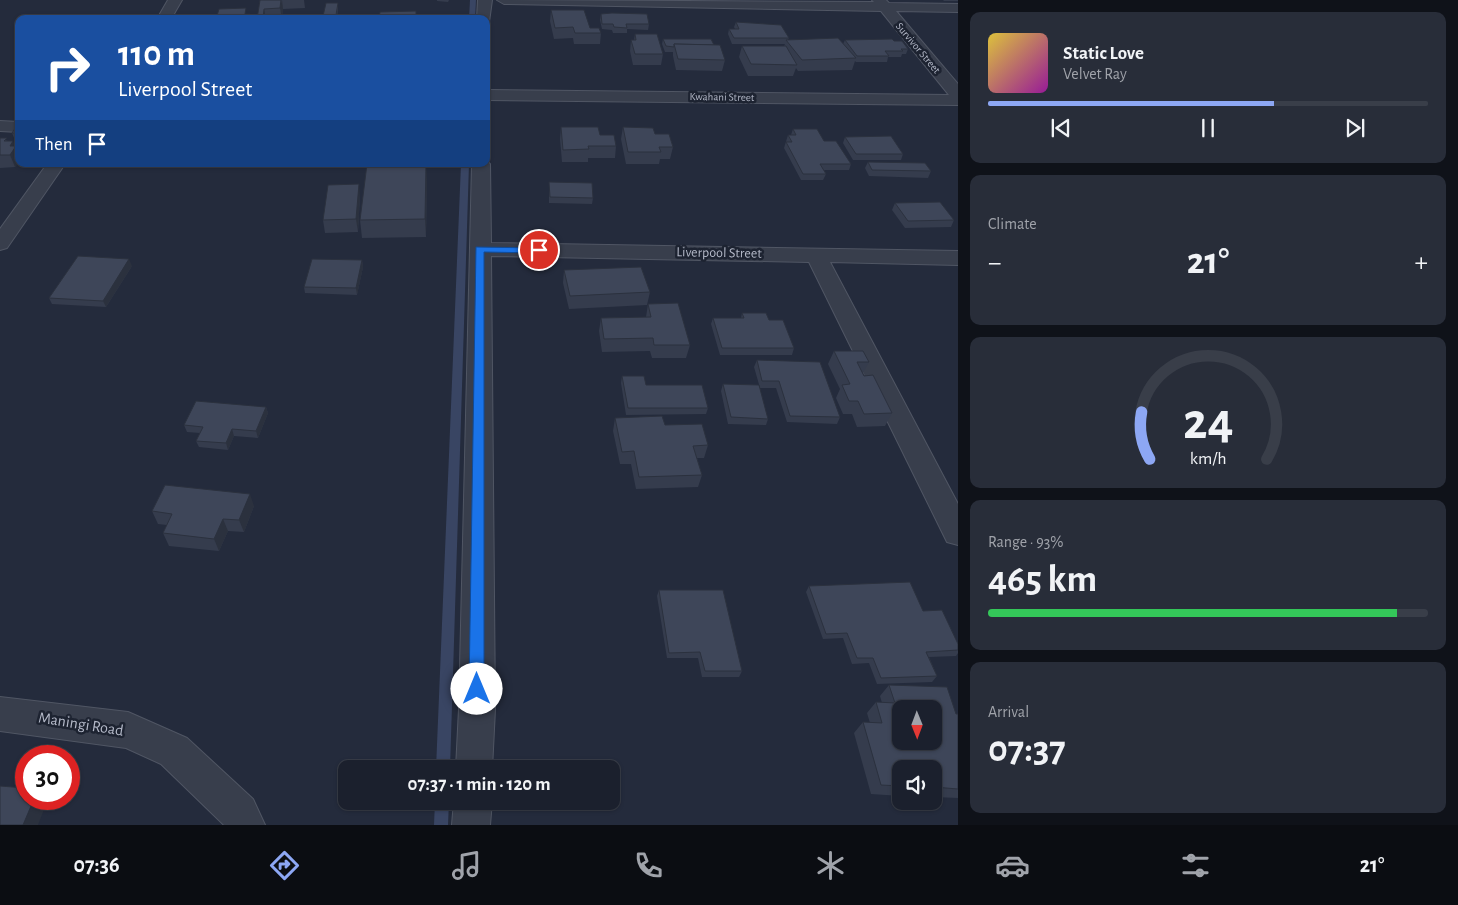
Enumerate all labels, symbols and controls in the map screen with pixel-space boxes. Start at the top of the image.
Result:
street label: Survivor Street [894,20,943,76]
icon: right [35,35,100,100]
text: 110 m [118,37,195,72]
text: Static Love [1063,44,1144,63]
text: Velvet Ray [1063,66,1127,82]
text: Liverpool Street [118,78,252,100]
street label: Kwahani Street [690,91,755,103]
icon: previous [1047,114,1075,142]
icon: pause [1194,114,1222,142]
icon: next [1341,114,1369,142]
icon: arrive [83,130,111,158]
text: Then [35,135,73,154]
text: Climate [988,216,1037,232]
pin [518,229,560,271]
icon: arrive [525,236,553,264]
text: 21° [1187,243,1229,281]
street label: Liverpool Street [676,245,762,261]
text: − [988,249,1001,277]
text: + [1415,249,1428,277]
text: 24 [1183,396,1233,448]
text: km/h [1190,450,1226,468]
text: Range · 93% [988,534,1063,550]
text: 465 km [988,561,1097,599]
position arrow [450,662,502,714]
north arrow [892,700,942,750]
map controls [892,700,942,810]
text: Arrival [988,704,1029,720]
street label: Maningi Road [37,709,125,739]
text: 07:37 [988,731,1066,769]
speed limit sign: 30 [15,745,80,810]
button: sound [892,760,942,810]
text: 07:37 · 1 min · 120 m [408,775,550,794]
icon: directions [267,848,302,883]
icon: music [449,848,484,883]
icon: phone [631,848,666,883]
icon: climate [813,848,848,883]
icon: car [995,848,1030,883]
icon: filters [1178,848,1213,883]
text: 07:36 [74,854,120,876]
text: 21° [1360,854,1384,876]

